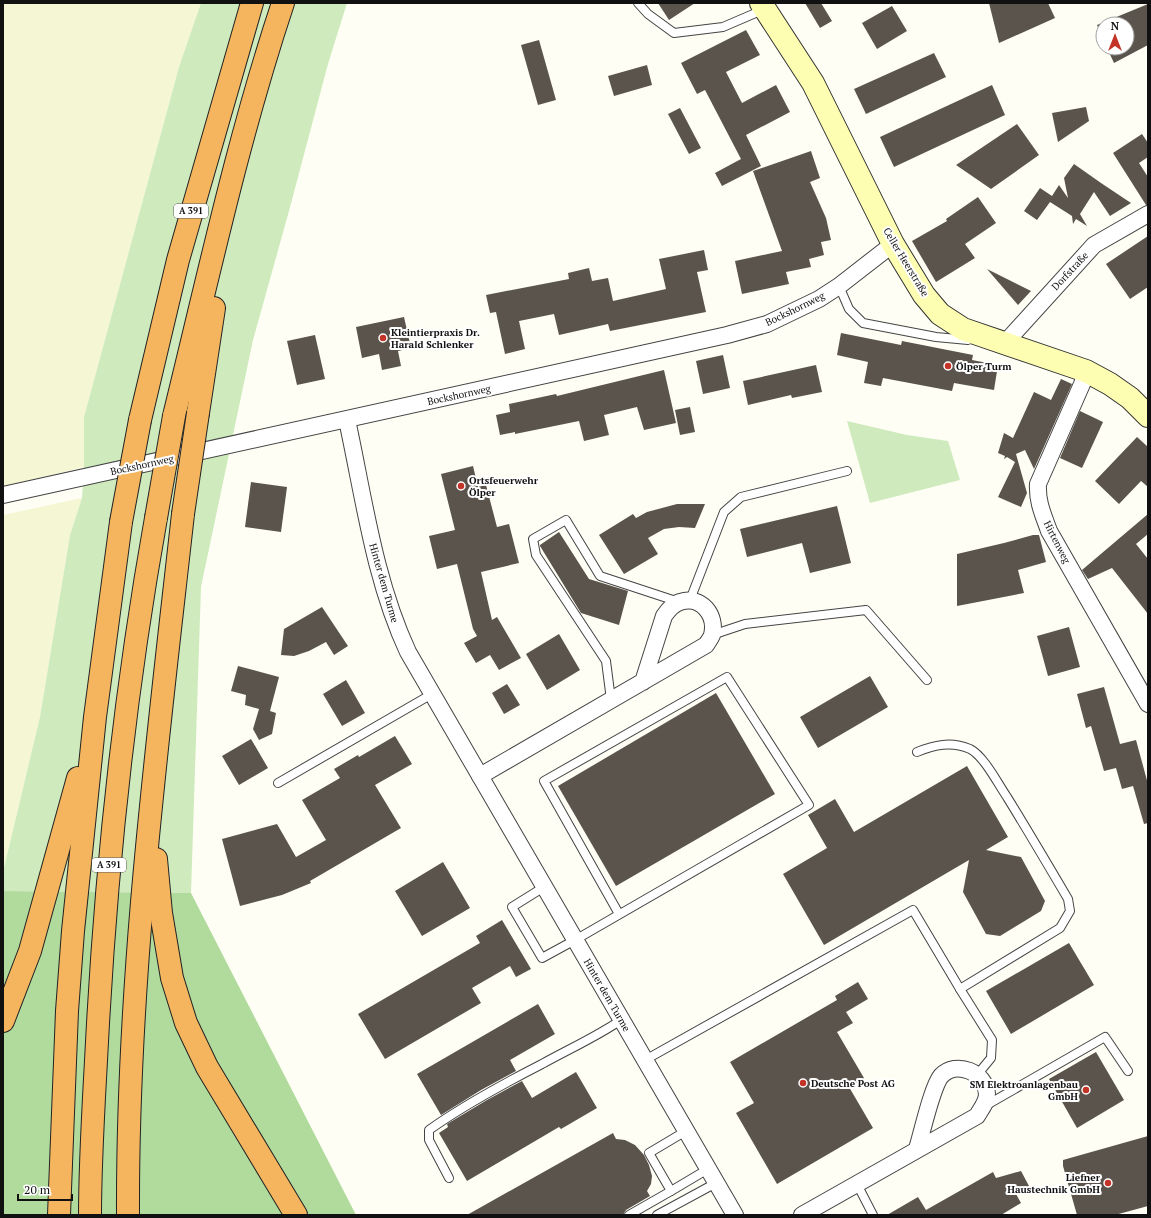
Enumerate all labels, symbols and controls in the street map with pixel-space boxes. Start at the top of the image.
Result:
north arrow [1095,16,1135,56]
text: N [1111,19,1120,33]
road number: A 391 [174,204,208,218]
street label: Celler Heerstraße [880,225,932,299]
street label: Dorfstraße [1049,249,1091,293]
street label: Bockshornweg [763,289,827,329]
place label: Kleintierpraxis Dr. Harald Schlenker [391,326,480,351]
marker: Kleintierpraxis Dr. Harald Schlenker [378,333,388,343]
place label: Ölper Turm [956,360,1012,373]
marker: Ölper Turm [943,361,953,371]
street label: Bockshornweg [426,382,493,408]
street label: Bockshornweg [109,452,176,478]
place label: Ortsfeuerwehr Ölper [469,474,539,499]
marker: Ortsfeuerwehr Ölper [456,481,466,491]
street label: Hirtenweg [1041,518,1074,566]
street label: Hinter dem Turme [366,542,402,624]
road number: A 391 [92,858,126,872]
street label: Hinter dem Turme [581,956,633,1034]
place label: Deutsche Post AG [811,1077,895,1090]
marker: Deutsche Post AG [798,1078,808,1088]
place label: SM Elektroanlagenbau GmbH [970,1078,1079,1103]
marker: SM Elektroanlagenbau GmbH [1081,1085,1091,1095]
place label: Liefner Haustechnik GmbH [1007,1171,1101,1196]
scale bar [18,1176,72,1202]
marker: Liefner Haustechnik GmbH [1103,1178,1113,1188]
text: 20 m [24,1182,51,1197]

